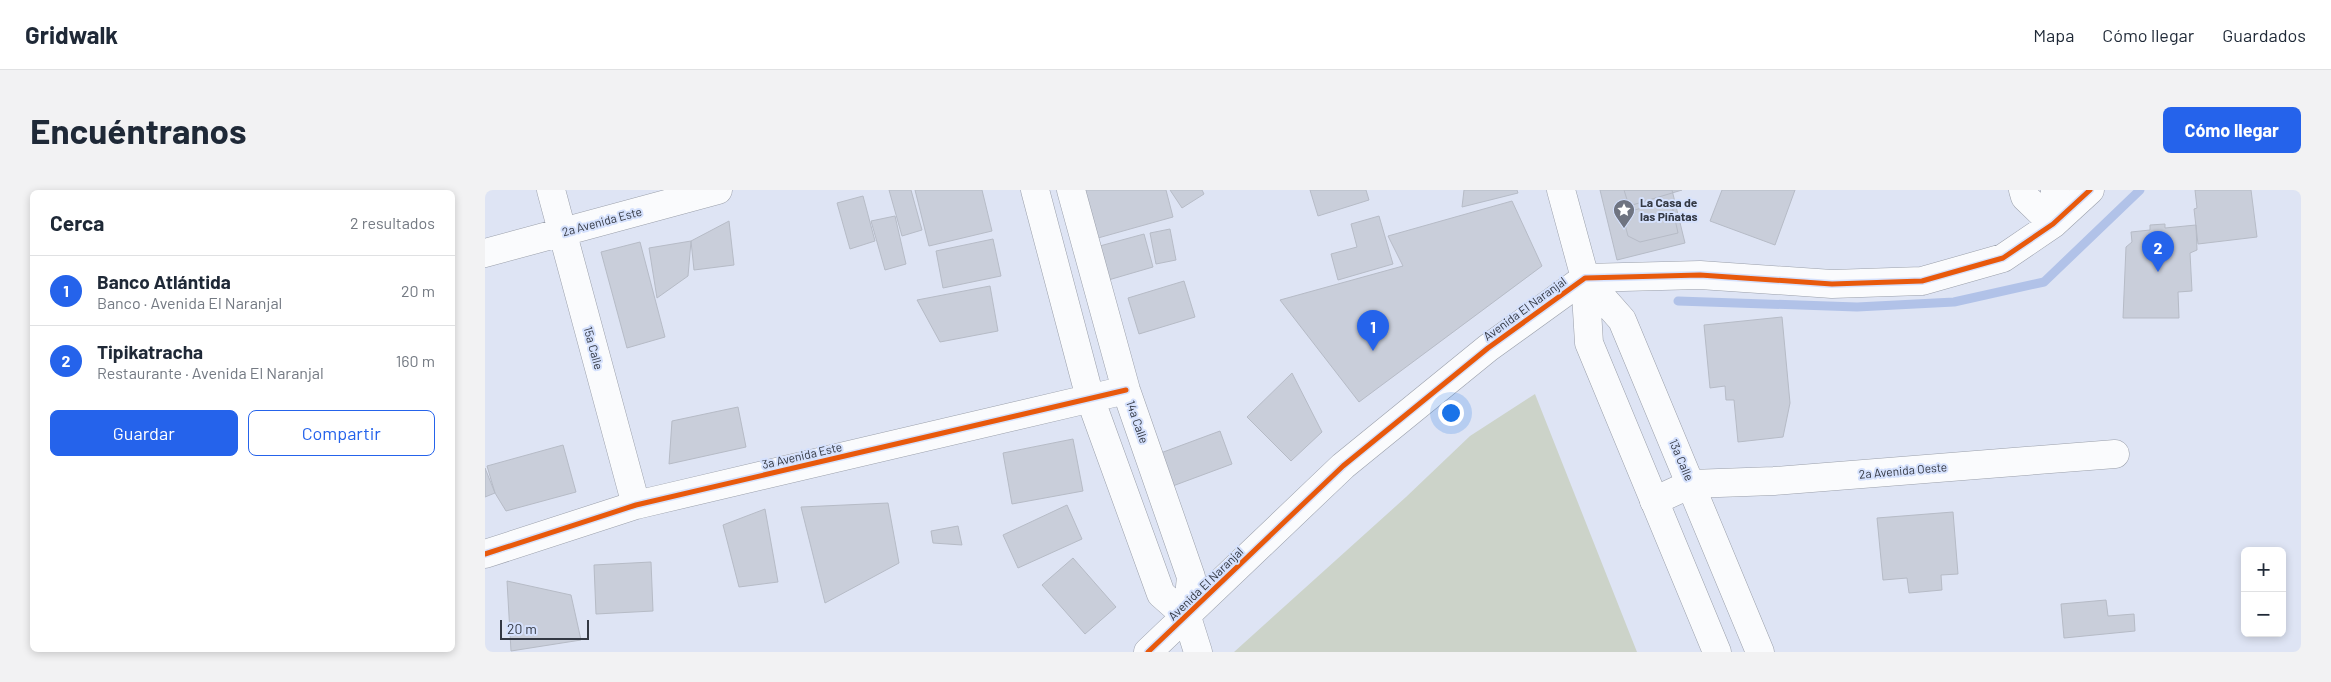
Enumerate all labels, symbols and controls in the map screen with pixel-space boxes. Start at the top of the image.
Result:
text: Gridwalk [25,20,118,49]
text: Mapa [2033,24,2074,46]
text: Cómo llegar [2102,24,2194,46]
text: Guardados [2222,24,2306,46]
button: Cómo llegar [2163,107,2301,153]
text: Encuéntranos [30,109,247,151]
place label: La Casa de las Piñatas [1640,195,1698,223]
place icon: La Casa de las Piñatas [1612,198,1636,229]
street label: 2a Avenida Este [560,204,643,238]
text: Cerca [50,210,104,235]
text: 2 resultados [350,213,435,232]
pin: 2 [2142,231,2174,272]
text: Banco Atlántida [97,270,231,293]
street label: Avenida El Naranjal [1480,273,1569,343]
text: 1 [63,281,69,300]
text: 20 m [401,281,435,300]
text: Banco · Avenida El Naranjal [97,293,282,312]
pin: 1 [1357,310,1389,351]
street label: 15a Calle [581,325,606,371]
text: Tipikatracha [97,340,203,363]
text: 2 [62,351,70,370]
text: 160 m [396,351,435,370]
text: Restaurante · Avenida El Naranjal [97,363,324,382]
street label: 14a Calle [1124,398,1152,445]
your location [1438,400,1464,426]
button: Guardar [50,410,238,456]
button: Compartir [248,410,435,456]
street label: 13a Calle [1667,437,1697,483]
street label: 3a Avenida Este [760,439,843,471]
street label: 2a Avenida Oeste [1858,459,1948,481]
street label: Avenida El Naranjal [1165,544,1246,623]
map controls [2241,547,2286,637]
button: + [2241,547,2286,592]
button: − [2241,592,2286,637]
scale bar [500,617,589,640]
text: 20 m [507,620,537,637]

